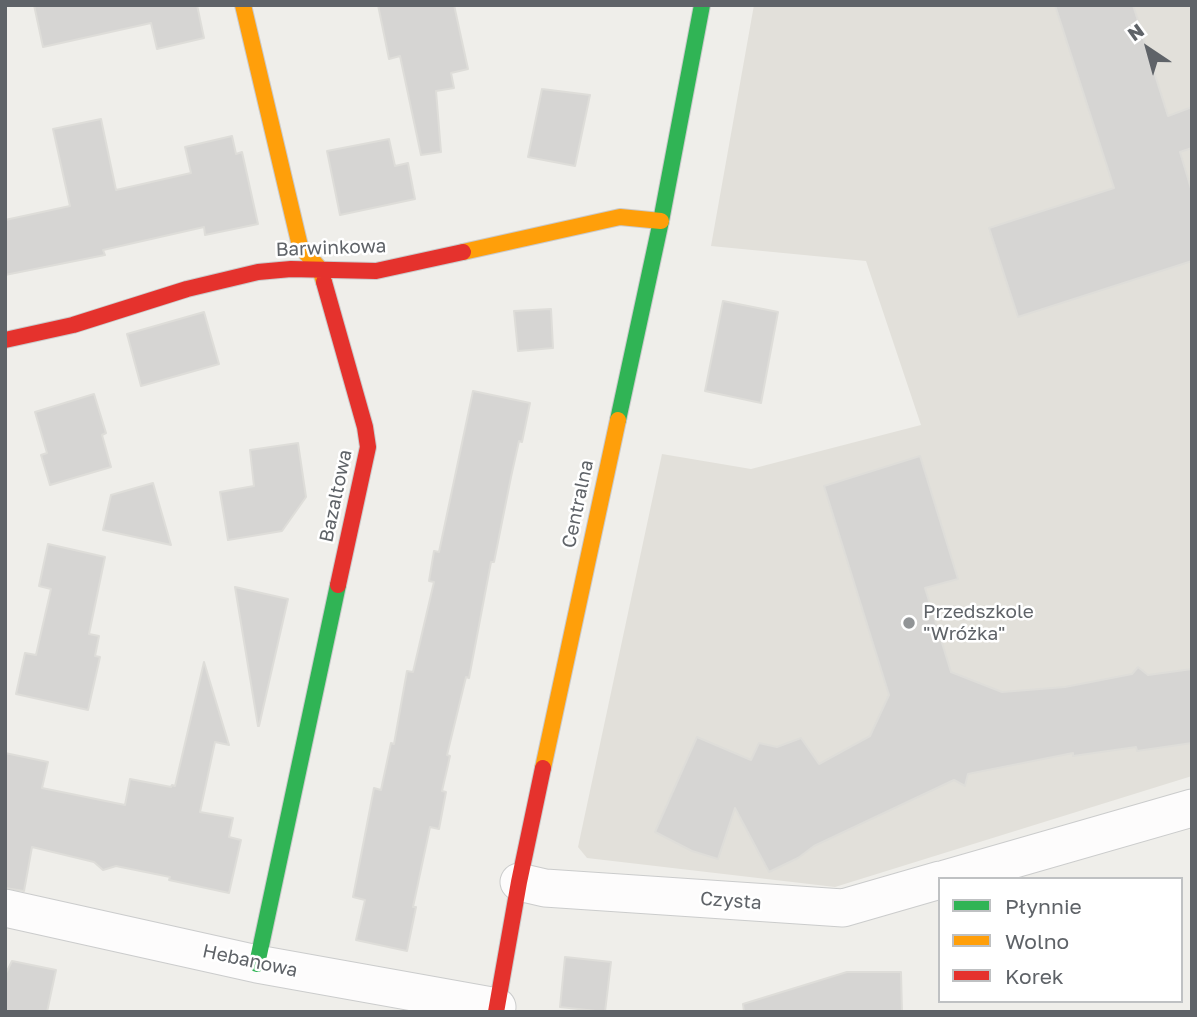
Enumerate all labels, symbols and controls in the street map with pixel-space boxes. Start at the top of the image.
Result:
north arrow [1113,14,1183,84]
text: N [1123,18,1148,45]
street label: Barwinkowa [275,235,387,261]
street label: Bazaltowa [315,448,357,544]
street label: Centralna [558,458,598,550]
place label: Przedszkole "Wróżka" [923,601,1034,645]
marker: Przedszkole "Wróżka" [901,615,917,631]
legend [938,877,1183,1003]
street label: Czysta [699,887,763,915]
text: Płynnie [1005,893,1082,919]
text: Wolno [1005,928,1069,954]
street label: Hebanowa [200,940,300,982]
text: Korek [1005,963,1064,989]

